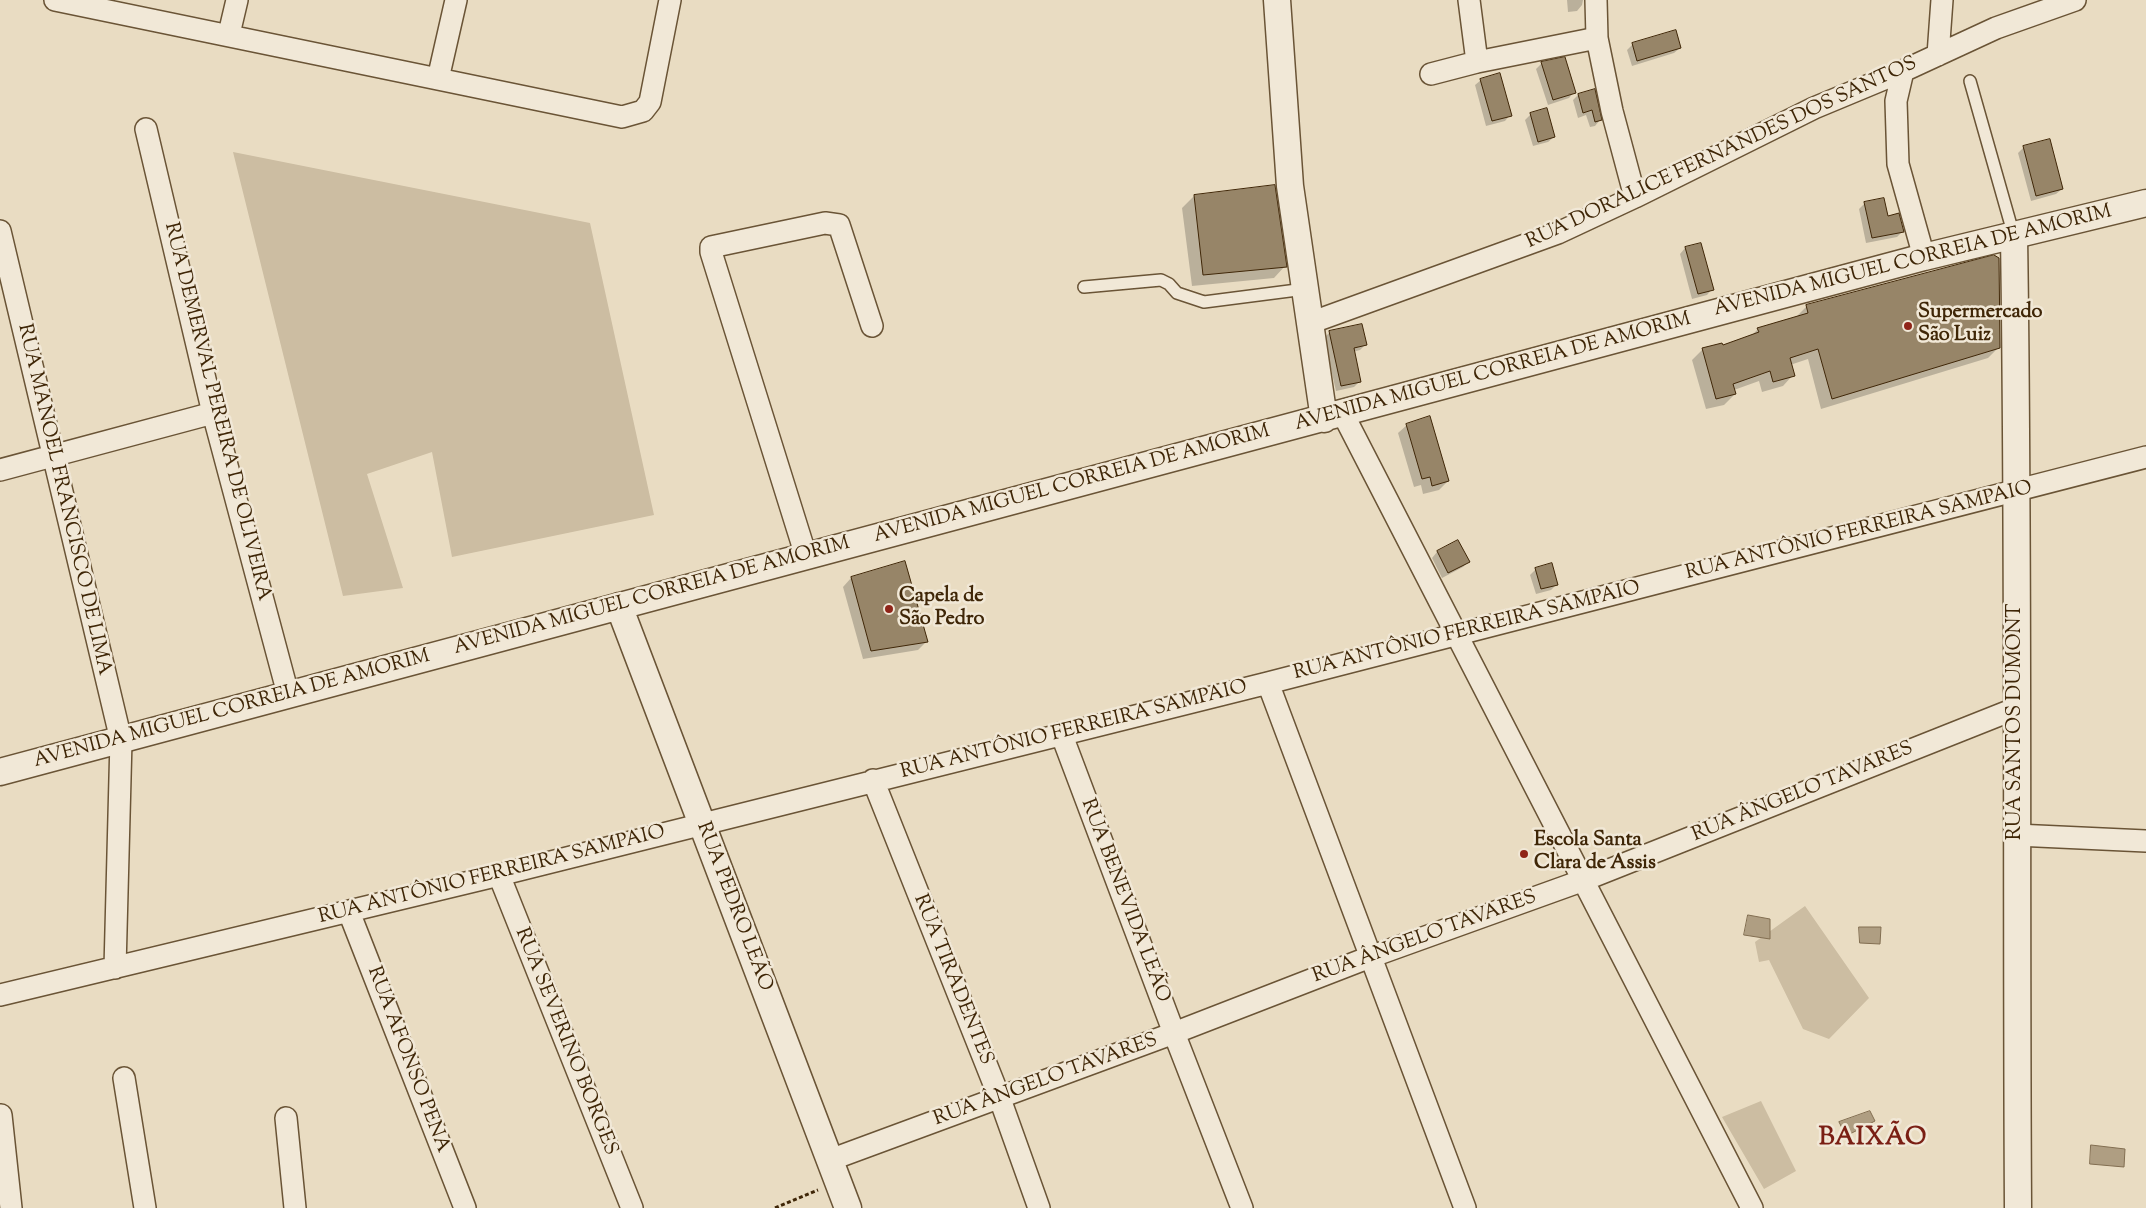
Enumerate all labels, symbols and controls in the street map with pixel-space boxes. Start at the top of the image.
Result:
street label: RUA DORALICE FERNANDES DOS SANTOS [1523,53,1921,255]
street label: AVENIDA MIGUEL CORREIA DE AMORIM [1711,201,2115,323]
street label: RUA DEMERVAL PEREIRA DE OLIVEIRA [157,220,275,604]
place label: Supermercado São Luiz [1918,302,2043,349]
street label: AVENIDA MIGUEL CORREIA DE AMORIM [1292,308,1694,438]
marker: Supermercado São Luiz [1902,320,1914,332]
street label: RUA MANOEL FRANCISCO DE LIMA [11,322,115,678]
street label: AVENIDA MIGUEL CORREIA DE AMORIM [871,420,1273,550]
street label: RUA ANTÔNIO FERREIRA SAMPAIO [1683,477,2035,587]
street label: AVENIDA MIGUEL CORREIA DE AMORIM [451,532,853,662]
street label: RUA ANTÔNIO FERREIRA SAMPAIO [1291,577,1643,687]
place label: Capela de São Pedro [899,586,984,633]
marker: Capela de São Pedro [883,603,895,615]
street label: RUA SANTOS DUMONT [2005,604,2029,840]
street label: AVENIDA MIGUEL CORREIA DE AMORIM [31,645,433,775]
street label: RUA ANTÔNIO FERREIRA SAMPAIO [898,676,1250,786]
street label: RUA ÂNGELO TAVARES [1689,738,1917,848]
street label: RUA BENEVIDA LEÃO [1074,796,1174,1006]
street label: RUA PEDRO LEÃO [690,819,776,995]
street label: RUA ANTÔNIO FERREIRA SAMPAIO [316,821,668,931]
place label: Escola Santa Clara de Assis [1534,830,1656,877]
marker: Escola Santa Clara de Assis [1518,848,1530,860]
street label: RUA ÂNGELO TAVARES [1310,886,1540,990]
street label: RUA TIRADENTES [907,891,997,1069]
street label: RUA SEVERINO BORGES [508,925,622,1159]
street label: RUA AFONSO PENA [360,964,454,1156]
street label: RUA ÂNGELO TAVARES [931,1029,1161,1133]
district label: BAIXÃO [1818,1125,1928,1155]

